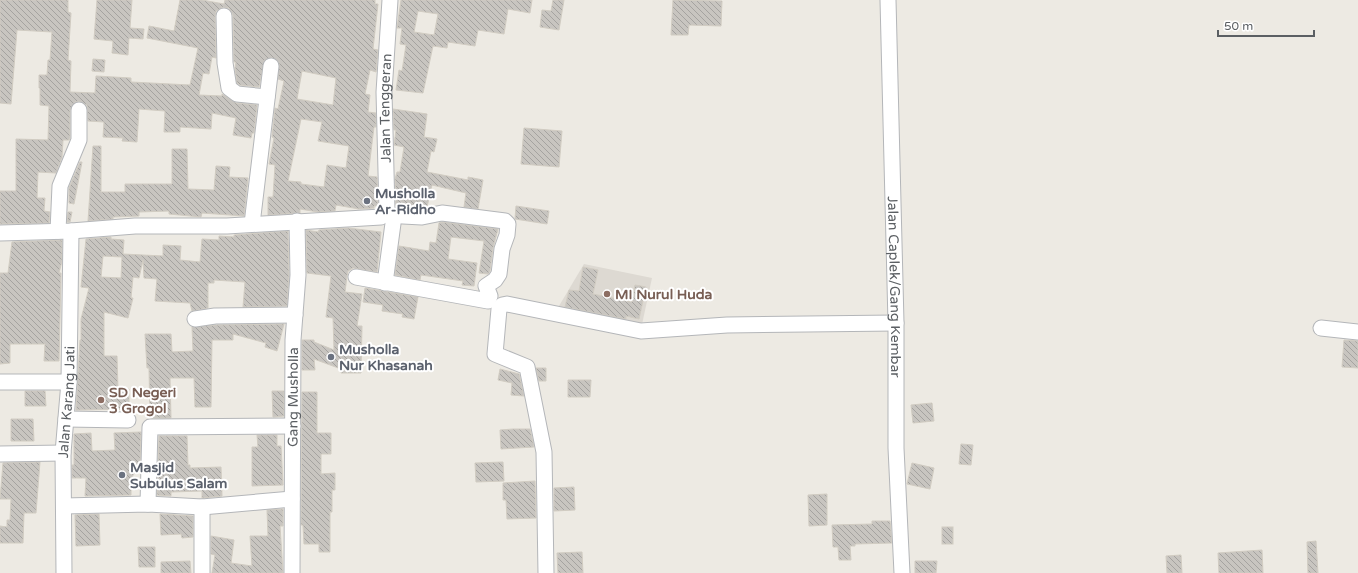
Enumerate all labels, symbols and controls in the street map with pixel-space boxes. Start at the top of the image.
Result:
scale bar [1218,12,1314,38]
text: 50 m [1224,19,1253,33]
street label: Jalan Tenggeran [375,53,395,163]
place label: Musholla Ar-Ridho [375,185,436,218]
marker: Musholla Ar-Ridho [362,196,372,206]
street label: Jalan Caplek/Gang Kembar [884,196,905,378]
place label: MI Nurul Huda [615,286,713,303]
marker: MI Nurul Huda [602,289,612,299]
place label: Musholla Nur Khasanah [339,341,433,374]
street label: Jalan Karang Jati [54,346,78,458]
street label: Gang Musholla [284,347,301,447]
marker: Musholla Nur Khasanah [326,352,336,362]
place label: SD Negeri 3 Grogol [109,384,176,417]
marker: SD Negeri 3 Grogol [96,395,106,405]
place label: Masjid Subulus Salam [130,459,228,492]
marker: Masjid Subulus Salam [117,470,127,480]

